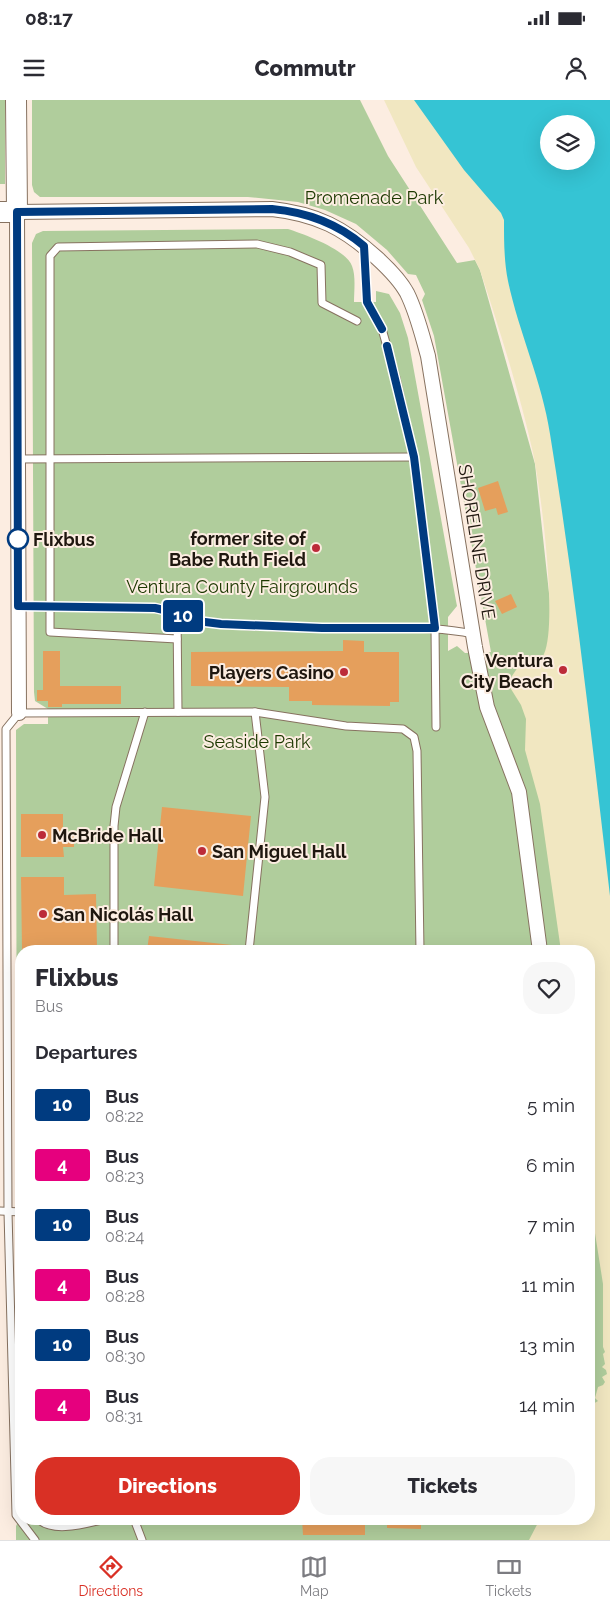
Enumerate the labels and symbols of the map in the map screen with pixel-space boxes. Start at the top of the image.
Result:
park label: Promenade Park [305,187,444,208]
street label: SHORELINE DRIVE [454,463,500,621]
marker: Flixbus [7,528,29,550]
place label: former site of Babe Ruth Field [169,528,307,570]
place label: Flixbus [33,529,95,550]
marker: former site of Babe Ruth Field [310,542,322,554]
park label: Ventura County Fairgrounds [126,576,358,597]
line badge: 10 [160,600,206,632]
place label: Ventura City Beach [461,650,553,692]
place label: Players Casino [209,662,334,683]
marker: Ventura City Beach [557,664,569,676]
marker: Players Casino [338,666,350,678]
park label: Seaside Park [203,731,311,752]
place label: McBride Hall [52,825,163,846]
marker: McBride Hall [36,829,48,841]
place label: San Miguel Hall [212,841,347,862]
marker: San Miguel Hall [196,845,208,857]
place label: San Nicolás Hall [53,904,193,925]
marker: San Nicolás Hall [37,908,49,920]

